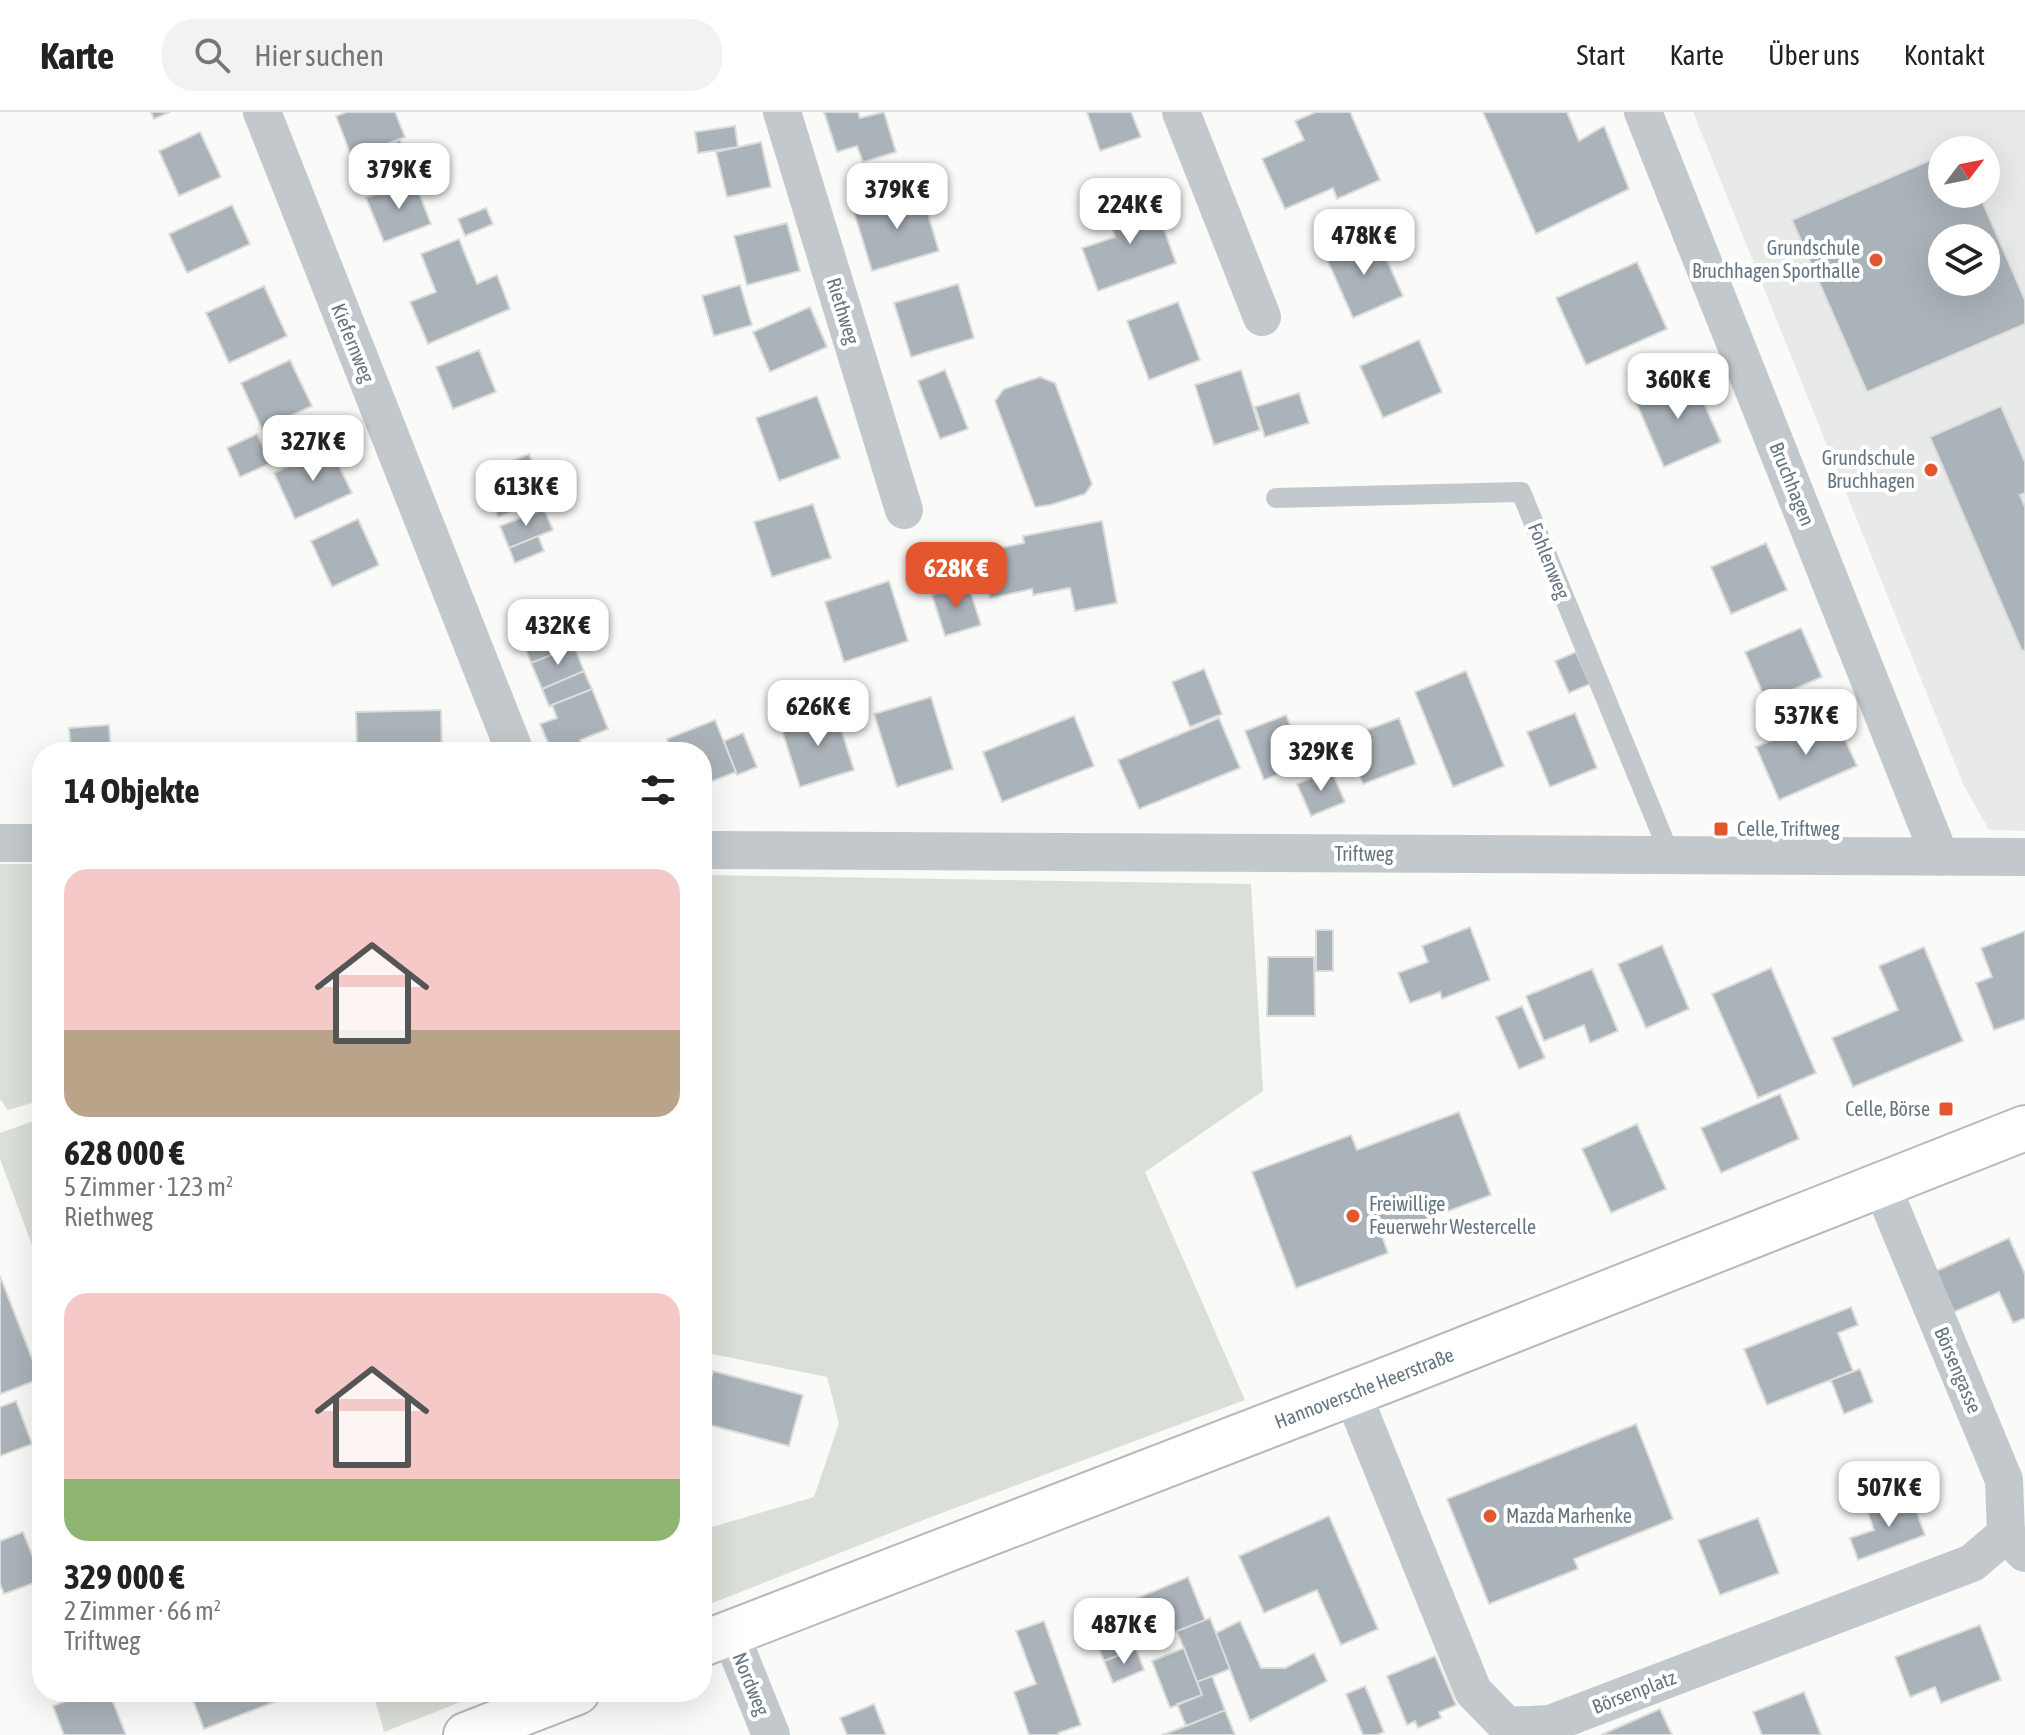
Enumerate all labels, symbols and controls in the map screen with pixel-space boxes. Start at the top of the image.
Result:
search box [162,19,722,91]
icon: search [190,33,234,77]
text: Karte [40,34,114,77]
text: Hier suchen [254,38,384,72]
text: Start [1576,39,1625,71]
text: Karte [1669,39,1724,71]
text: Über uns [1768,39,1860,71]
text: Kontakt [1904,39,1985,71]
north arrow [1928,136,2000,208]
map controls [1928,136,2000,296]
pin: 379K € [334,143,464,211]
text: 379K € [367,154,431,184]
pin: 379K € [832,163,962,231]
text: 379K € [865,174,929,204]
pin: 224K € [1065,178,1195,246]
text: 224K € [1098,189,1162,219]
pin: 478K € [1299,209,1429,277]
text: 478K € [1332,220,1396,250]
button: layers [1928,224,2000,296]
place label: Grundschule Bruchhagen Sporthalle [1692,236,1860,282]
marker: Grundschule Bruchhagen Sporthalle [1867,251,1885,269]
street label: Riethweg [822,275,865,347]
street label: Kiefernweg [327,300,380,386]
pin: 360K € [1613,353,1743,421]
text: 360K € [1646,364,1710,394]
pin: 327K € [248,415,378,483]
text: 327K € [281,426,345,456]
street label: Bruchhagen [1765,439,1820,529]
place label: Grundschule Bruchhagen [1822,446,1915,492]
pin: 613K € [461,460,591,528]
marker: Grundschule Bruchhagen [1922,461,1940,479]
text: 613K € [494,471,558,501]
street label: Fohlenweg [1524,519,1575,603]
pin: 628K € [891,542,1021,610]
text: 628K € [924,553,988,583]
pin: 432K € [493,599,623,667]
text: 432K € [526,610,590,640]
pin: 626K € [753,680,883,748]
pin: 537K € [1741,689,1871,757]
text: 626K € [786,691,850,721]
text: 537K € [1774,700,1838,730]
pin: 329K € [1256,725,1386,793]
text: 329K € [1289,736,1353,766]
icon: filters [636,768,680,812]
text: 14 Objekte [64,771,200,810]
place label: Celle, Triftweg [1737,817,1840,840]
marker: Celle, Triftweg [1712,820,1730,838]
street label: Triftweg [1335,842,1394,865]
icon: home [300,921,444,1065]
place label: Celle, Börse [1845,1097,1930,1120]
marker: Celle, Börse [1937,1100,1955,1118]
text: 628 000 € [64,1133,185,1172]
text: 5 Zimmer · 123 m² [64,1172,233,1202]
place label: Freiwillige Feuerwehr Westercelle [1369,1192,1536,1238]
text: Riethweg [64,1202,153,1232]
marker: Freiwillige Feuerwehr Westercelle [1344,1207,1362,1225]
street label: Börsengasse [1930,1323,1987,1416]
street label: Hannoversche Heerstraße [1271,1343,1457,1433]
icon: home [300,1345,444,1489]
pin: 507K € [1824,1461,1954,1529]
text: 507K € [1857,1472,1921,1502]
place label: Mazda Marhenke [1506,1504,1632,1527]
marker: Mazda Marhenke [1481,1507,1499,1525]
text: 329 000 € [64,1557,185,1596]
text: 2 Zimmer · 66 m² [64,1596,221,1626]
pin: 487K € [1059,1598,1189,1666]
text: 487K € [1092,1609,1156,1639]
text: Triftweg [64,1626,140,1656]
street label: Nordweg [728,1649,775,1719]
street label: Börsenplatz [1589,1665,1679,1718]

